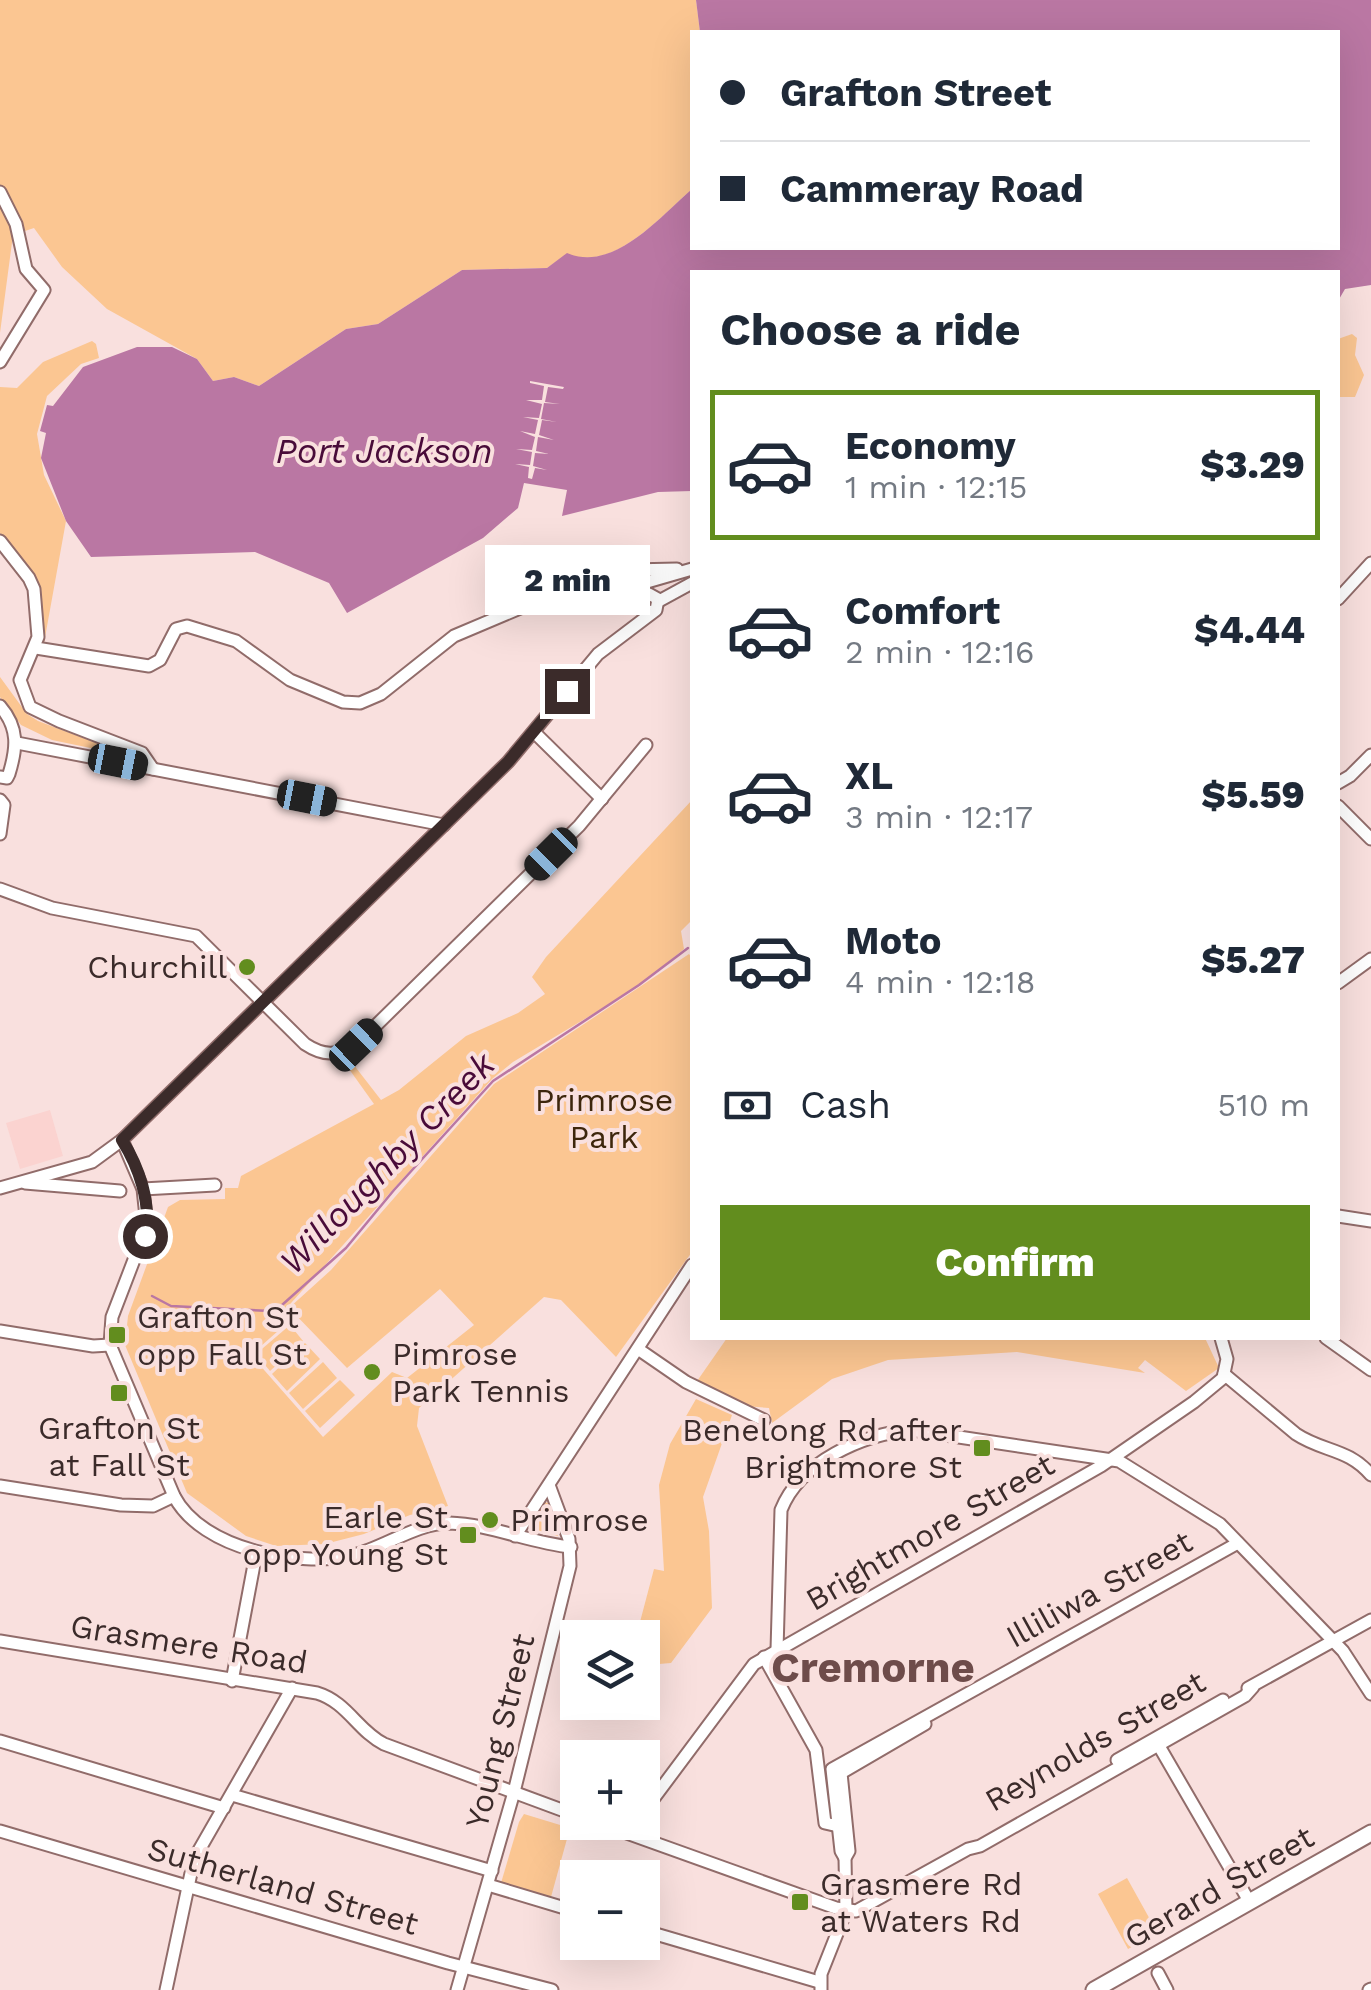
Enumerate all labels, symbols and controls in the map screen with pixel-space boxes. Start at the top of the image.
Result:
text: Grafton Street [780,71,1051,115]
text: Cammeray Road [780,167,1084,211]
text: Choose a ride [720,303,1020,356]
icon: car [725,420,815,510]
text: Economy [845,424,1016,468]
water label: Port Jackson [276,430,492,472]
text: $3.29 [1200,443,1305,487]
text: 1 min · 12:15 [845,468,1027,506]
callout: 2 min [484,546,650,616]
text: 2 min [524,561,611,599]
icon: car [725,585,815,675]
text: Comfort [845,589,1000,633]
text: $4.44 [1194,608,1305,652]
text: 2 min · 12:16 [845,633,1034,671]
route end [545,669,590,714]
car [86,742,150,782]
icon: car [725,750,815,840]
text: XL [845,754,893,798]
text: $5.59 [1201,773,1305,817]
car [275,778,339,818]
text: 3 min · 12:17 [845,798,1033,836]
car [519,822,583,886]
icon: car [725,915,815,1005]
text: Moto [845,919,941,963]
text: $5.27 [1201,938,1305,982]
place label: Churchill [87,948,227,986]
marker: Churchill [236,956,258,978]
text: 4 min · 12:18 [845,963,1036,1001]
car [324,1013,388,1077]
water label: Willoughby Creek [271,1043,504,1282]
icon: cash [720,1078,775,1133]
park label: Primrose Park [535,1081,673,1156]
text: Cash [800,1083,891,1127]
text: 510 m [1218,1086,1310,1124]
button: Confirm [720,1205,1310,1320]
route start [123,1214,168,1259]
place label: Grafton St opp Fall St [137,1298,307,1373]
marker: Grafton St opp Fall St [106,1324,128,1346]
place label: Pimrose Park Tennis [392,1335,569,1410]
marker: Pimrose Park Tennis [361,1361,383,1383]
marker: Grafton St at Fall St [108,1382,130,1404]
place label: Grafton St at Fall St [38,1409,200,1484]
place label: Benelong Rd after Brightmore St [682,1411,962,1486]
marker: Benelong Rd after Brightmore St [971,1437,993,1459]
street label: Brightmore Street [799,1445,1061,1619]
place label: Earle St opp Young St [242,1498,448,1573]
place label: Primrose [510,1501,649,1539]
marker: Primrose [479,1509,501,1531]
street label: Illiliwa Street [999,1522,1199,1656]
marker: Earle St opp Young St [457,1524,479,1546]
street label: Grasmere Road [68,1606,310,1682]
map controls [560,1620,660,1960]
button: layers [560,1620,660,1720]
street label: Young Street [457,1630,543,1832]
district label: Cremorne [771,1643,975,1692]
street label: Reynolds Street [978,1663,1212,1819]
button: + [560,1740,660,1840]
street label: Gerard Street [1118,1817,1320,1957]
street label: Sutherland Street [143,1829,423,1943]
button: − [560,1860,660,1960]
place label: Grasmere Rd at Waters Rd [820,1865,1022,1940]
marker: Grasmere Rd at Waters Rd [789,1891,811,1913]

